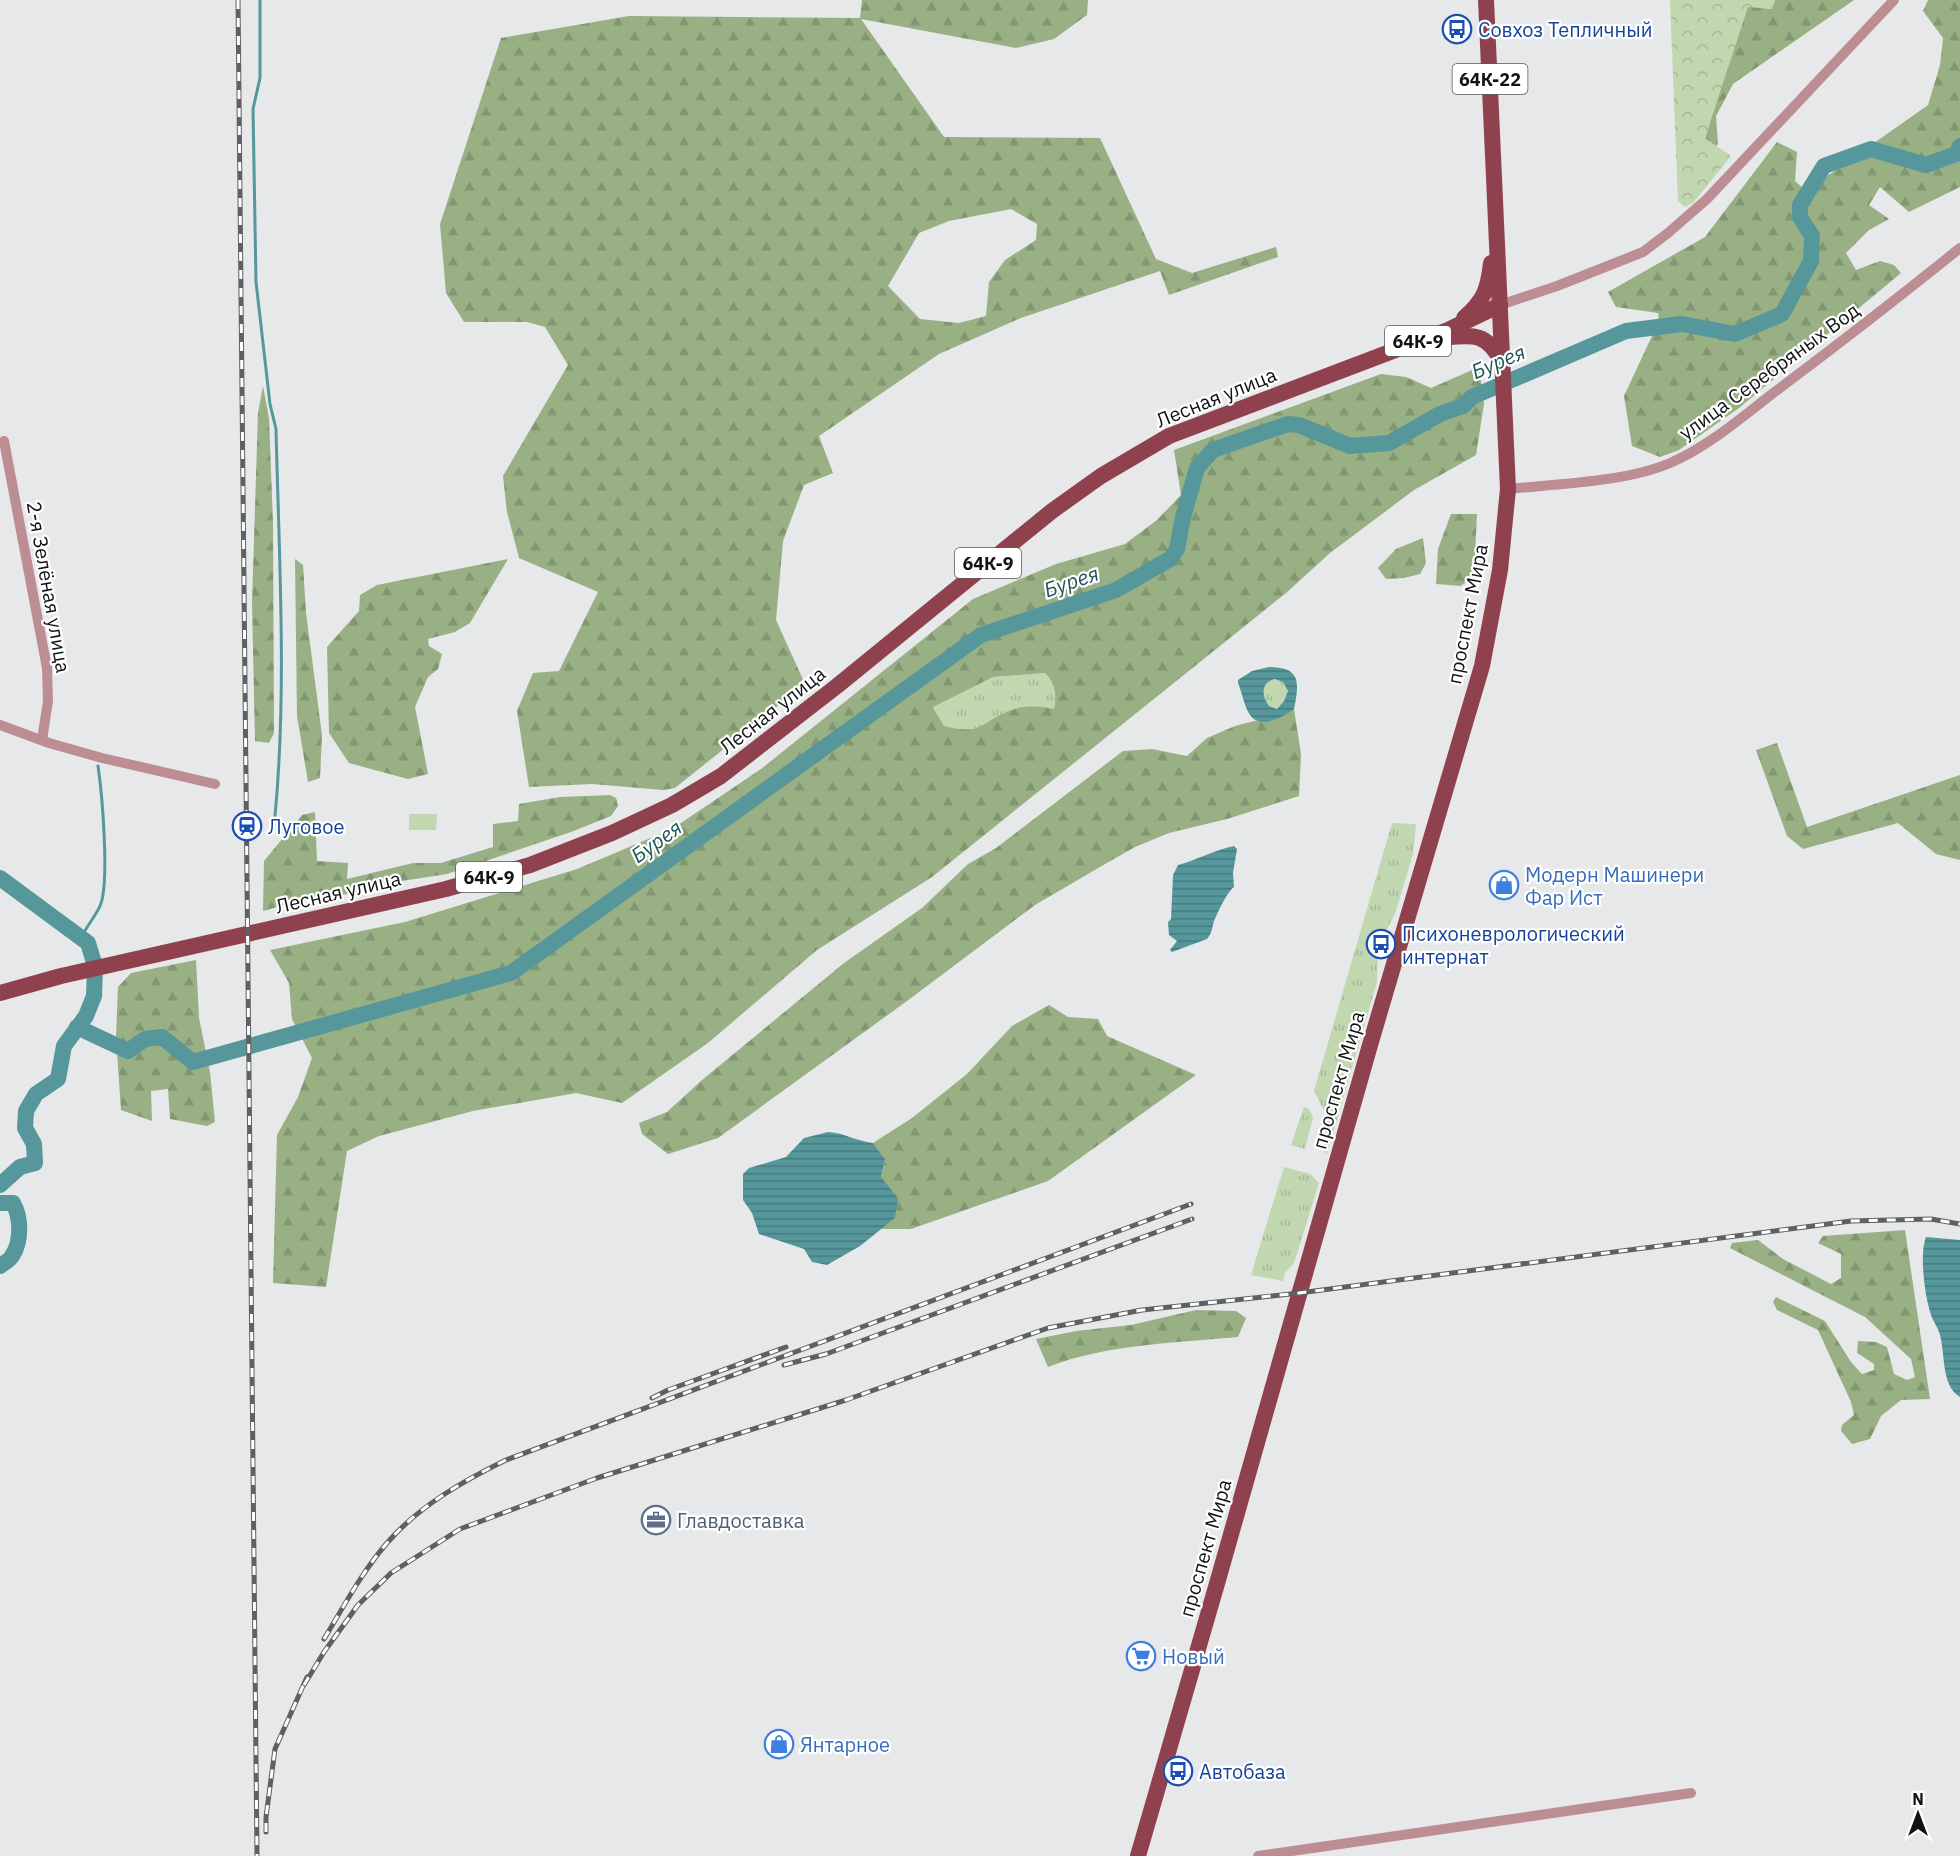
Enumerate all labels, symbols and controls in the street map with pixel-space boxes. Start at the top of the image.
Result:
bus stop icon: Совхоз Тепличный [1441,13,1473,45]
place label: Совхоз Тепличный [1478,16,1652,43]
road number: 64К-22 [1452,64,1528,94]
street label: улица Серебряных Вод [1673,296,1865,446]
road number: 64К-9 [1385,326,1451,356]
water label: Бурея [1467,337,1529,385]
street label: Лесная улица [1152,360,1281,433]
street label: 2-я Зелёная улица [21,499,77,675]
street label: проспект Мира [1440,541,1494,686]
road number: 64К-9 [955,548,1021,578]
water label: Бурея [1040,559,1102,603]
street label: Лесная улица [713,660,831,760]
station icon: Луговое [231,810,263,842]
place label: Луговое [268,813,345,840]
water label: Бурея [625,813,687,869]
place label: Модерн Машинери Фар Ист [1525,861,1704,911]
road number: 64К-9 [456,862,522,892]
street label: Лесная улица [273,864,404,920]
shop icon: Модерн Машинери Фар Ист [1488,869,1520,901]
place label: Психоневрологический интернат [1402,920,1625,970]
bus stop icon: Психоневрологический интернат [1365,928,1397,960]
street label: проспект Мира [1305,1008,1371,1152]
street label: проспект Мира [1172,1476,1238,1620]
office icon: Главдоставка [640,1504,672,1536]
place label: Главдоставка [677,1507,805,1534]
supermarket icon: Новый [1125,1640,1157,1672]
place label: Новый [1162,1643,1225,1670]
shop icon: Янтарное [763,1728,795,1760]
place label: Янтарное [800,1731,890,1758]
bus stop icon: Автобаза [1162,1755,1194,1787]
place label: Автобаза [1199,1758,1286,1785]
north arrow [1888,1784,1948,1844]
text: N [1912,1789,1924,1809]

